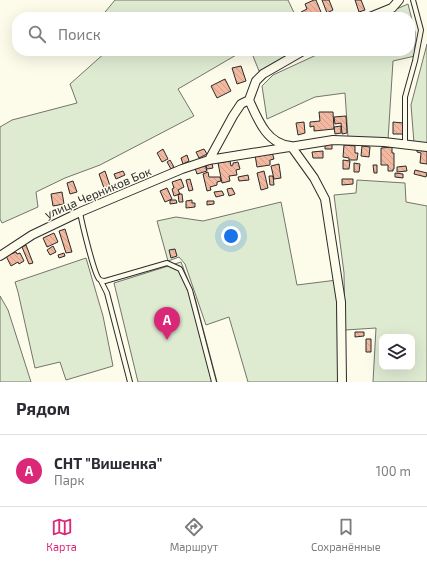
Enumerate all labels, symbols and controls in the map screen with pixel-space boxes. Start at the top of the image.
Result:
search box [12,12,415,56]
icon: search [26,23,48,45]
text: Поиск [58,25,101,43]
street label: улица Черников Бок [42,163,154,222]
your location [221,226,241,246]
pin: A [154,307,180,340]
map controls [379,334,415,370]
button: layers [379,334,415,370]
text: Рядом [16,398,70,418]
text: СНТ "Вишенка" [54,454,162,472]
text: A [25,463,33,479]
text: 100 m [376,463,411,479]
text: Парк [54,472,84,488]
tab: Карта [46,516,77,553]
tab: Маршрут [170,516,218,553]
tab: Сохранённые [311,516,381,553]

